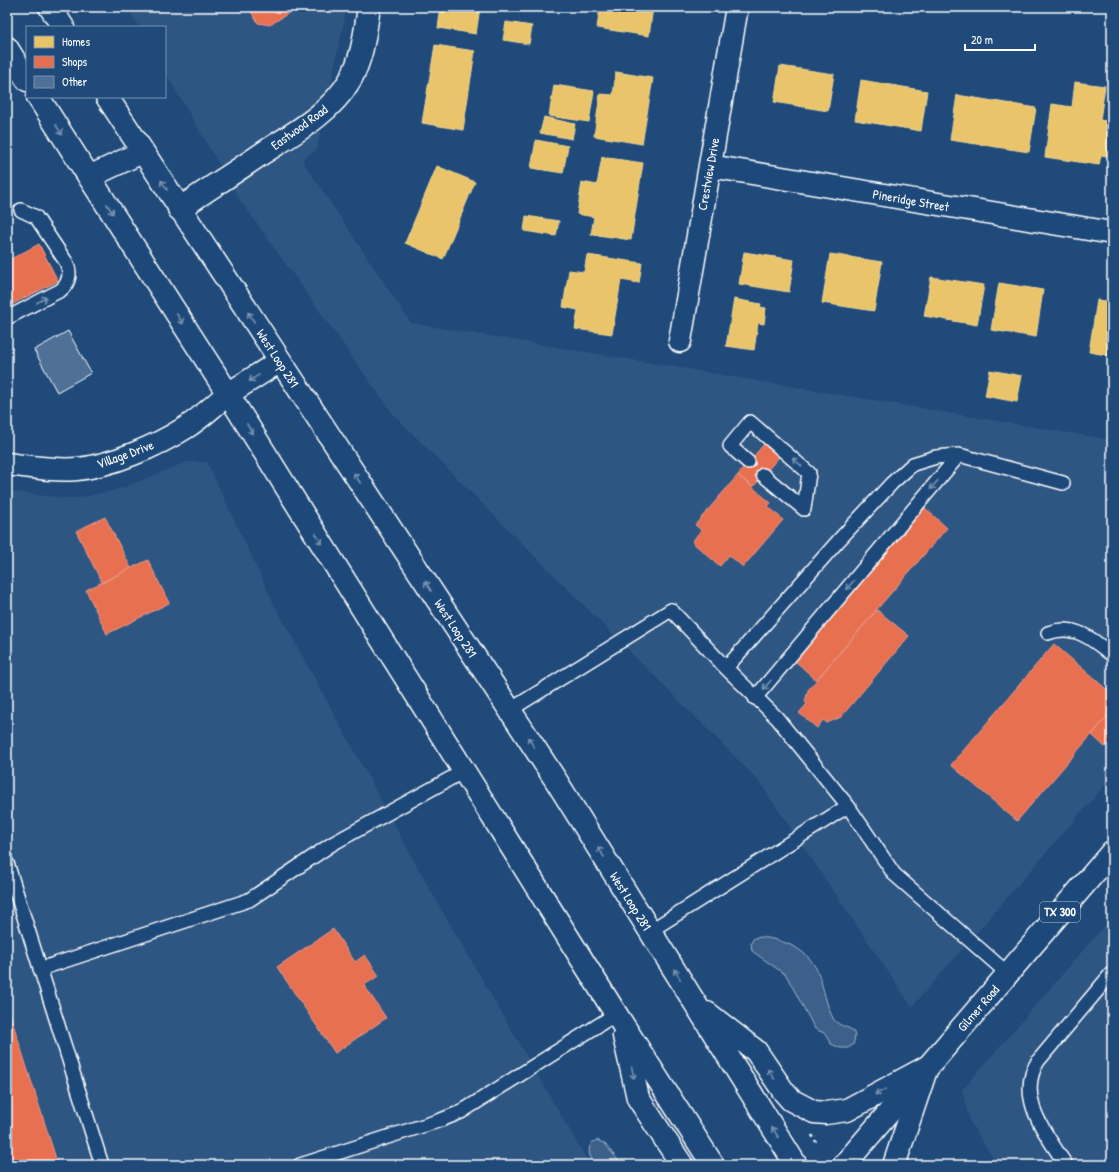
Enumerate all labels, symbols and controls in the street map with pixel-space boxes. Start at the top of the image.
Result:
legend [26,26,166,98]
scale bar [965,26,1035,52]
text: 20 m [971,31,993,48]
text: Homes [62,33,90,50]
text: Shops [62,53,88,70]
text: Other [62,73,88,90]
street label: Eastwood Road [267,100,331,154]
one-way arrow [55,124,63,136]
street label: Crestview Drive [693,136,723,212]
one-way arrow [160,180,168,191]
street label: Pineridge Street [871,184,951,216]
one-way arrow [105,204,114,215]
one-way arrow [35,296,47,303]
one-way arrow [247,312,255,323]
one-way arrow [176,313,184,325]
street label: West Loop 281 [252,325,304,391]
one-way arrow [248,374,260,382]
one-way arrow [245,423,254,434]
street label: Village Drive [94,435,156,473]
one-way arrow [792,458,803,467]
one-way arrow [353,473,361,484]
one-way arrow [929,480,938,491]
one-way arrow [315,533,323,545]
one-way arrow [846,579,855,590]
one-way arrow [424,581,433,592]
street label: West Loop 281 [430,595,482,661]
one-way arrow [762,679,771,690]
one-way arrow [527,737,535,748]
one-way arrow [596,846,604,858]
street label: West Loop 281 [606,868,656,934]
road number: TX 300 [1040,902,1080,922]
one-way arrow [672,968,680,980]
street label: Gilmer Road [953,981,1003,1035]
one-way arrow [629,1066,637,1079]
one-way arrow [767,1069,775,1080]
one-way arrow [874,1089,886,1096]
one-way arrow [771,1127,779,1138]

